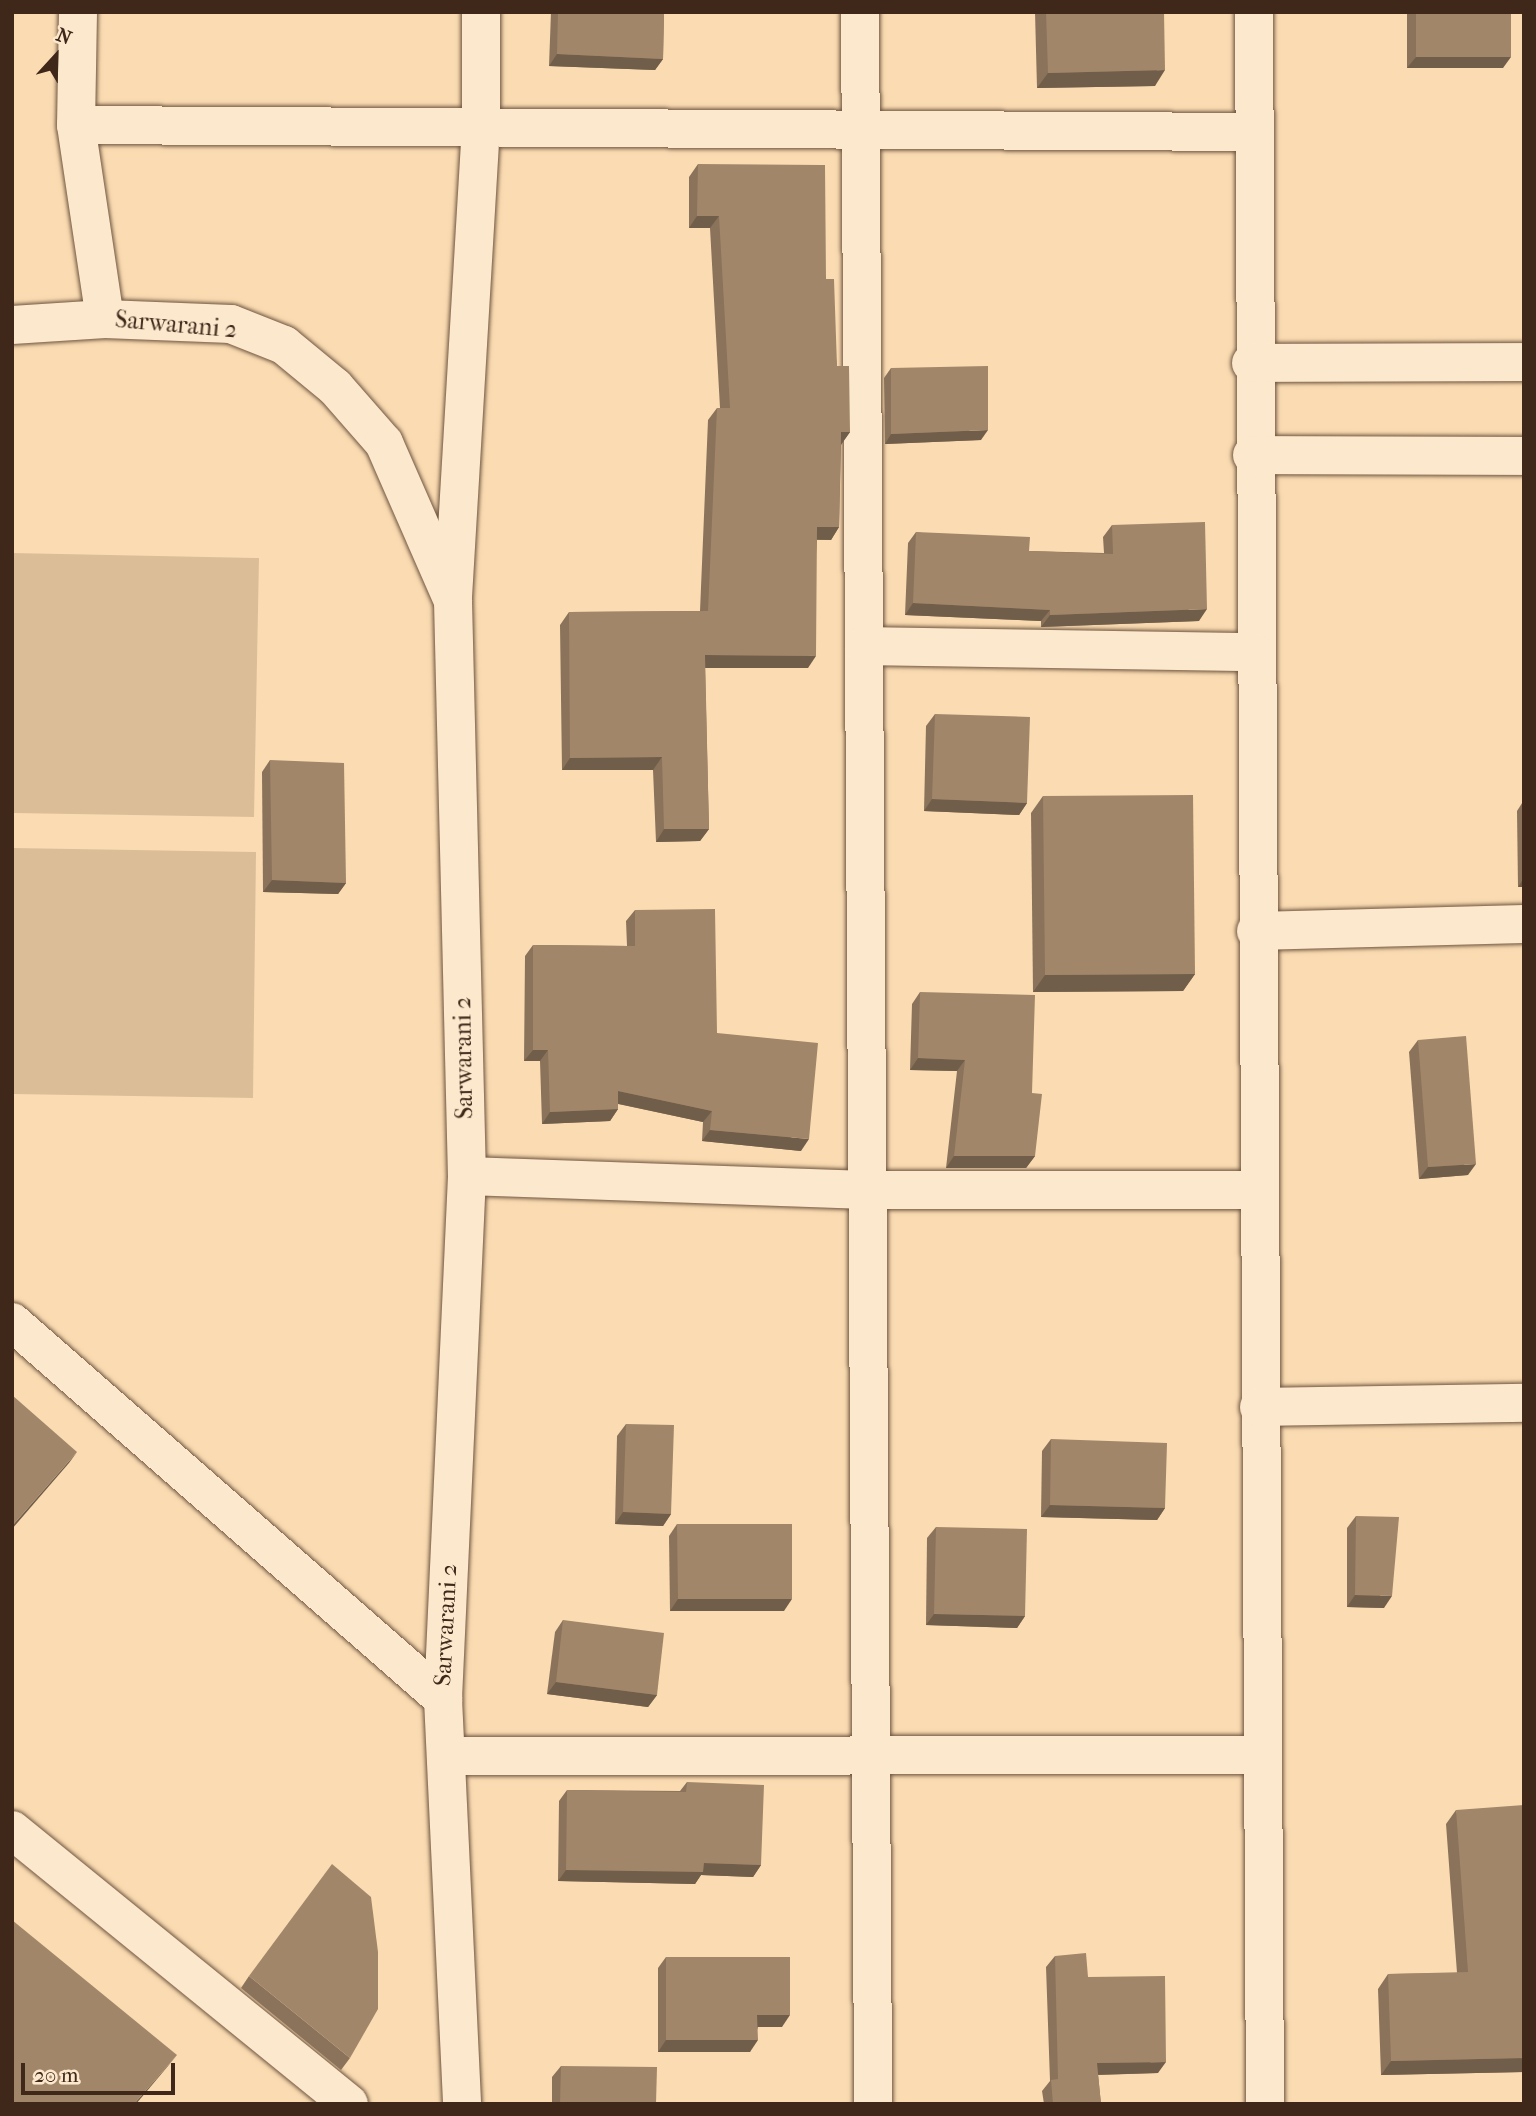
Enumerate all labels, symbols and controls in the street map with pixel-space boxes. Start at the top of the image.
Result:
north arrow [21,21,91,91]
text: N [53,24,75,49]
street label: Sarwarani 2 [114,305,238,345]
street label: Sarwarani 2 [449,997,479,1119]
street label: Sarwarani 2 [428,1563,464,1687]
scale bar [24,2050,178,2094]
text: 20 m [34,2063,78,2087]

